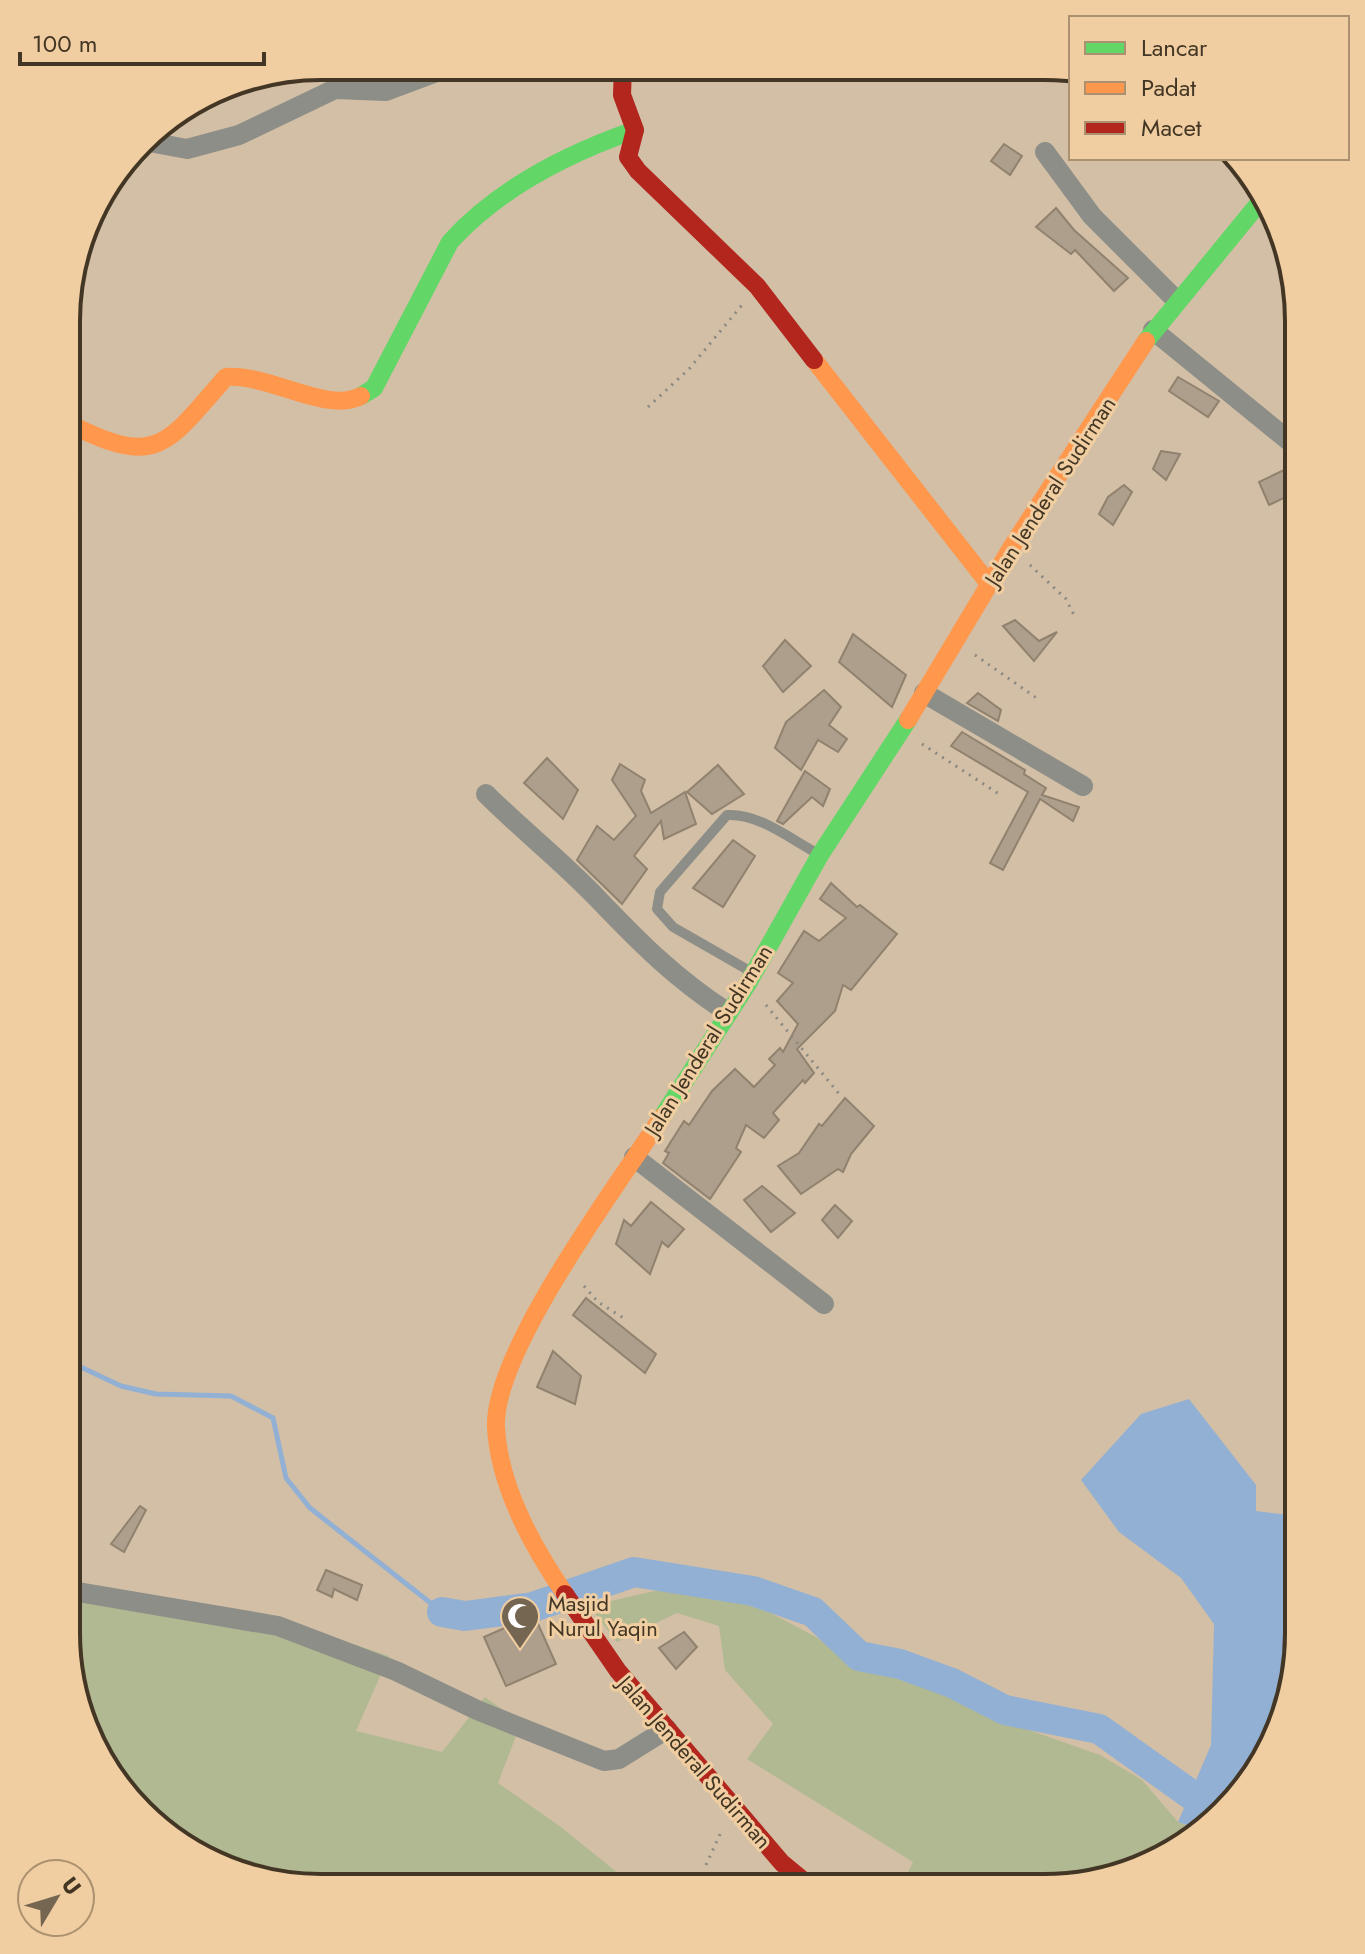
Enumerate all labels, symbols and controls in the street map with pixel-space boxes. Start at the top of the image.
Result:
scale bar [20,16,264,66]
legend [1069,16,1349,160]
text: 100 m [32,26,98,61]
text: Lancar [1141,30,1208,65]
text: Padat [1141,70,1196,105]
text: Macet [1141,110,1202,145]
street label: Jalan Jenderal Sudirman [975,390,1123,595]
street label: Jalan Jenderal Sudirman [635,938,780,1144]
place label: Masjid Nurul Yaqin [548,1587,658,1644]
mosque icon: Masjid Nurul Yaqin [499,1595,541,1650]
street label: Jalan Jenderal Sudirman [609,1666,779,1856]
north arrow [16,1858,96,1938]
text: U [54,1870,89,1902]

